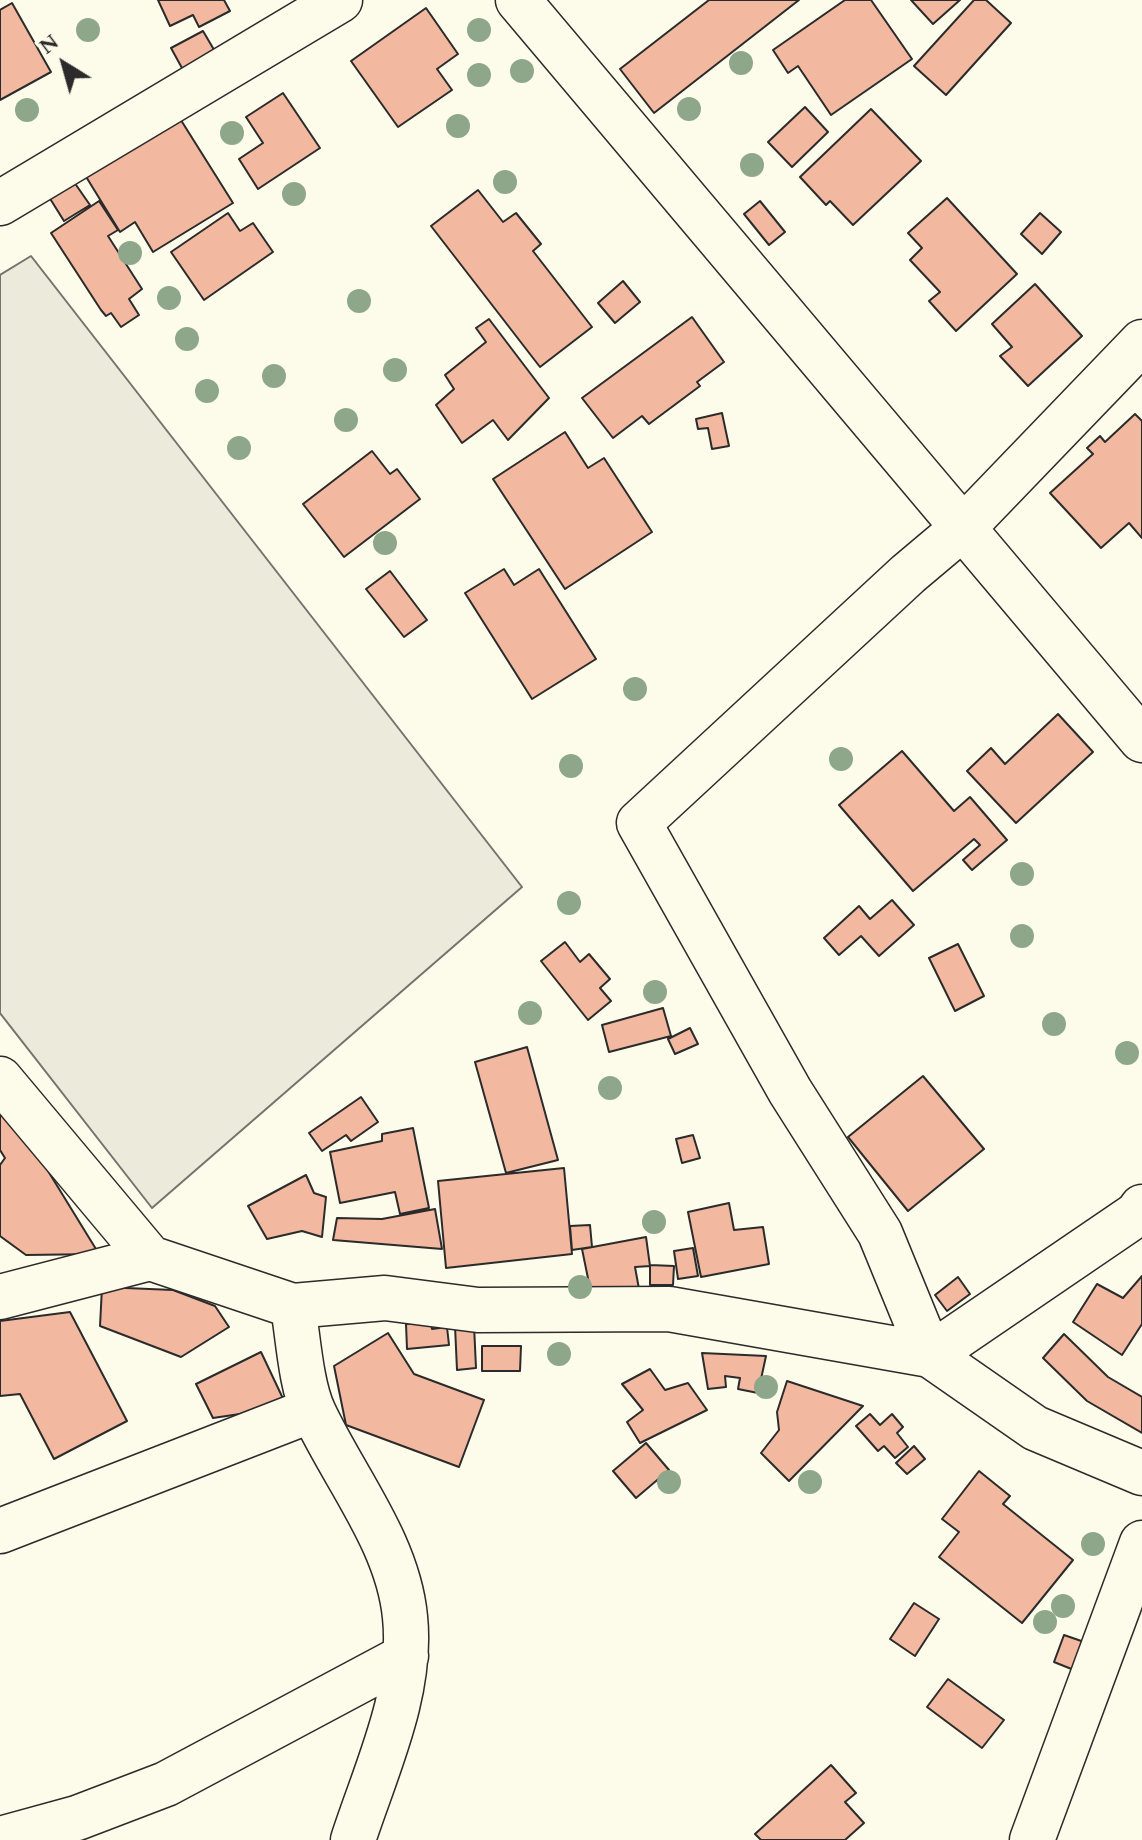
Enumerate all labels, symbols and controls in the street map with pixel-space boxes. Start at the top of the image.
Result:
north arrow [24,24,104,104]
text: N [32,26,66,63]

